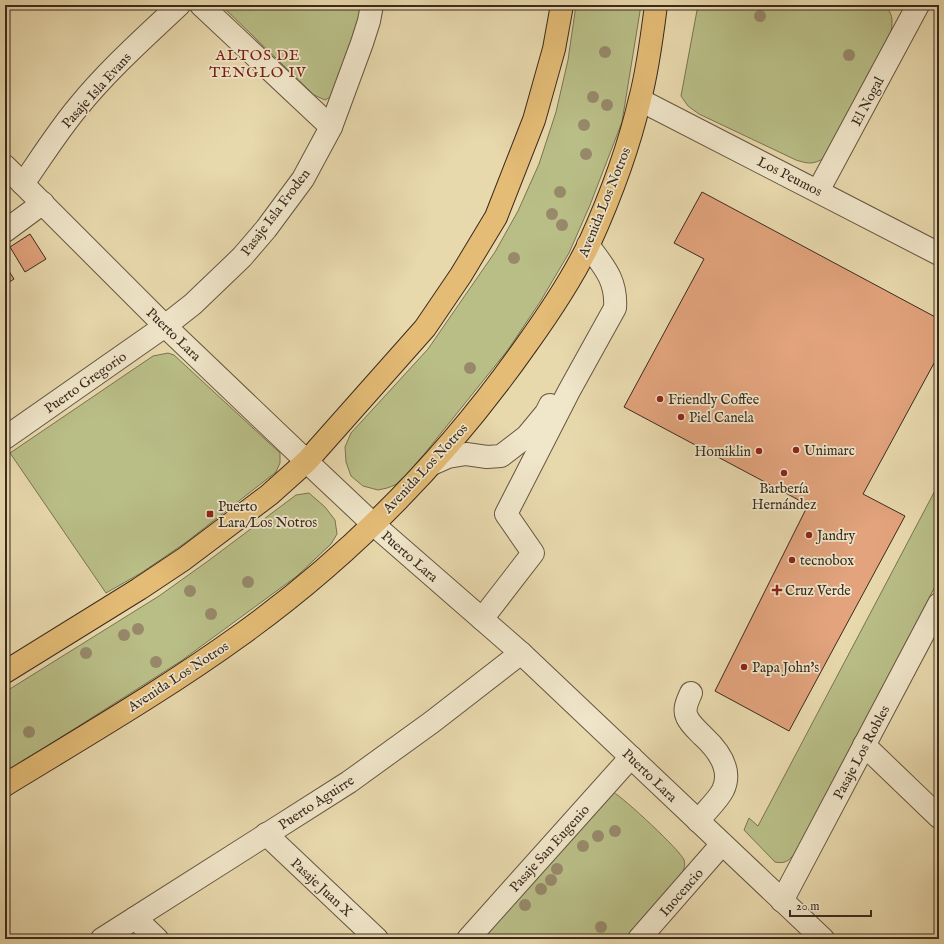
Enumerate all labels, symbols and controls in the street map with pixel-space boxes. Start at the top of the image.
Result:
district label: ALTOS DE TENGLO IV [209,46,307,82]
street label: Pasaje Isla Evans [58,49,136,132]
street label: El Nogal [847,74,888,129]
street label: Avenida Los Notros [574,145,635,261]
street label: Los Peumos [754,153,825,201]
street label: Pasaje Isla Froden [237,165,315,260]
street label: Puerto Lara [142,304,205,366]
street label: Puerto Gregorio [41,348,131,418]
place label: Friendly Coffee [668,391,760,409]
marker: Friendly Coffee [655,394,665,404]
place label: Piel Canela [689,409,755,427]
marker: Piel Canela [676,412,686,422]
street label: Avenida Los Notros [379,420,472,518]
place label: Unimarc [804,442,855,460]
place label: Homiklin [695,443,752,461]
marker: Unimarc [791,445,801,455]
marker: Homiklin [754,446,764,456]
marker: Barbería Hernández [779,468,789,478]
place label: Barbería Hernández [752,480,817,514]
place label: Puerto Lara/Los Notros [218,498,317,532]
marker: Puerto Lara/Los Notros [205,509,215,519]
street label: Puerto Lara [377,527,442,587]
place label: Jandry [815,527,855,545]
marker: Jandry [804,530,814,540]
place label: tecnobox [800,552,854,570]
marker: tecnobox [787,555,797,565]
place label: Cruz Verde [785,582,851,600]
marker: Cruz Verde [772,585,782,595]
street label: Avenida Los Notros [124,637,232,717]
place label: Papa John's [752,659,819,677]
marker: Papa John's [739,662,749,672]
street label: Pasaje Los Robles [829,702,894,803]
street label: Puerto Lara [618,745,681,807]
street label: Puerto Aguirre [275,771,358,834]
street label: Pasaje San Eugenio [506,801,594,896]
street label: Pasaje Juan X [287,854,357,921]
street label: Inocencio [656,864,708,921]
scale bar [790,892,871,918]
text: 20 m [796,899,819,914]

